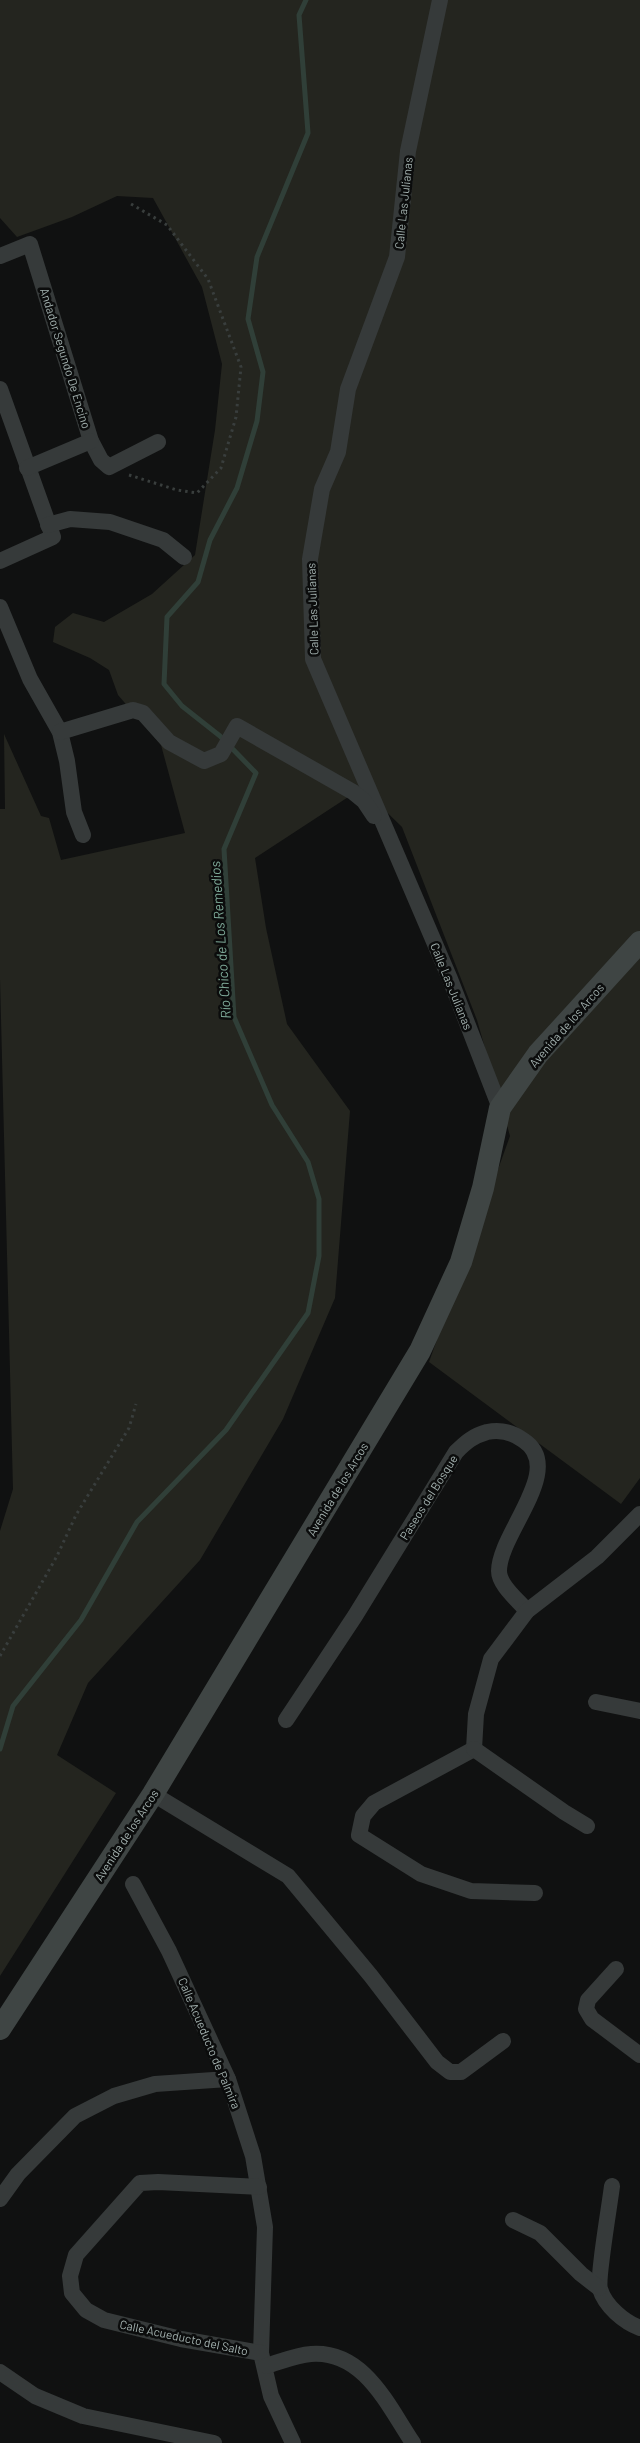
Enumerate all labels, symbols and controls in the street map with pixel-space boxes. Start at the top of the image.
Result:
street label: Calle Las Julianas [391,156,415,250]
street label: Andador Segundo De Encino [38,286,94,430]
street label: Calle Las Julianas [303,562,321,655]
water label: Río Chico de Los Remedios [206,860,234,1019]
street label: Calle Las Julianas [428,941,476,1032]
street label: Avenida de los Arcos [526,980,606,1070]
street label: Avenida de los Arcos [304,1440,371,1538]
street label: Paseos del Bosque [396,1452,460,1542]
street label: Avenida de los Arcos [91,1786,161,1883]
street label: Calle Acueducto de Palmira [176,1975,244,2111]
street label: Calle Acueducto del Salto [119,2317,249,2357]

